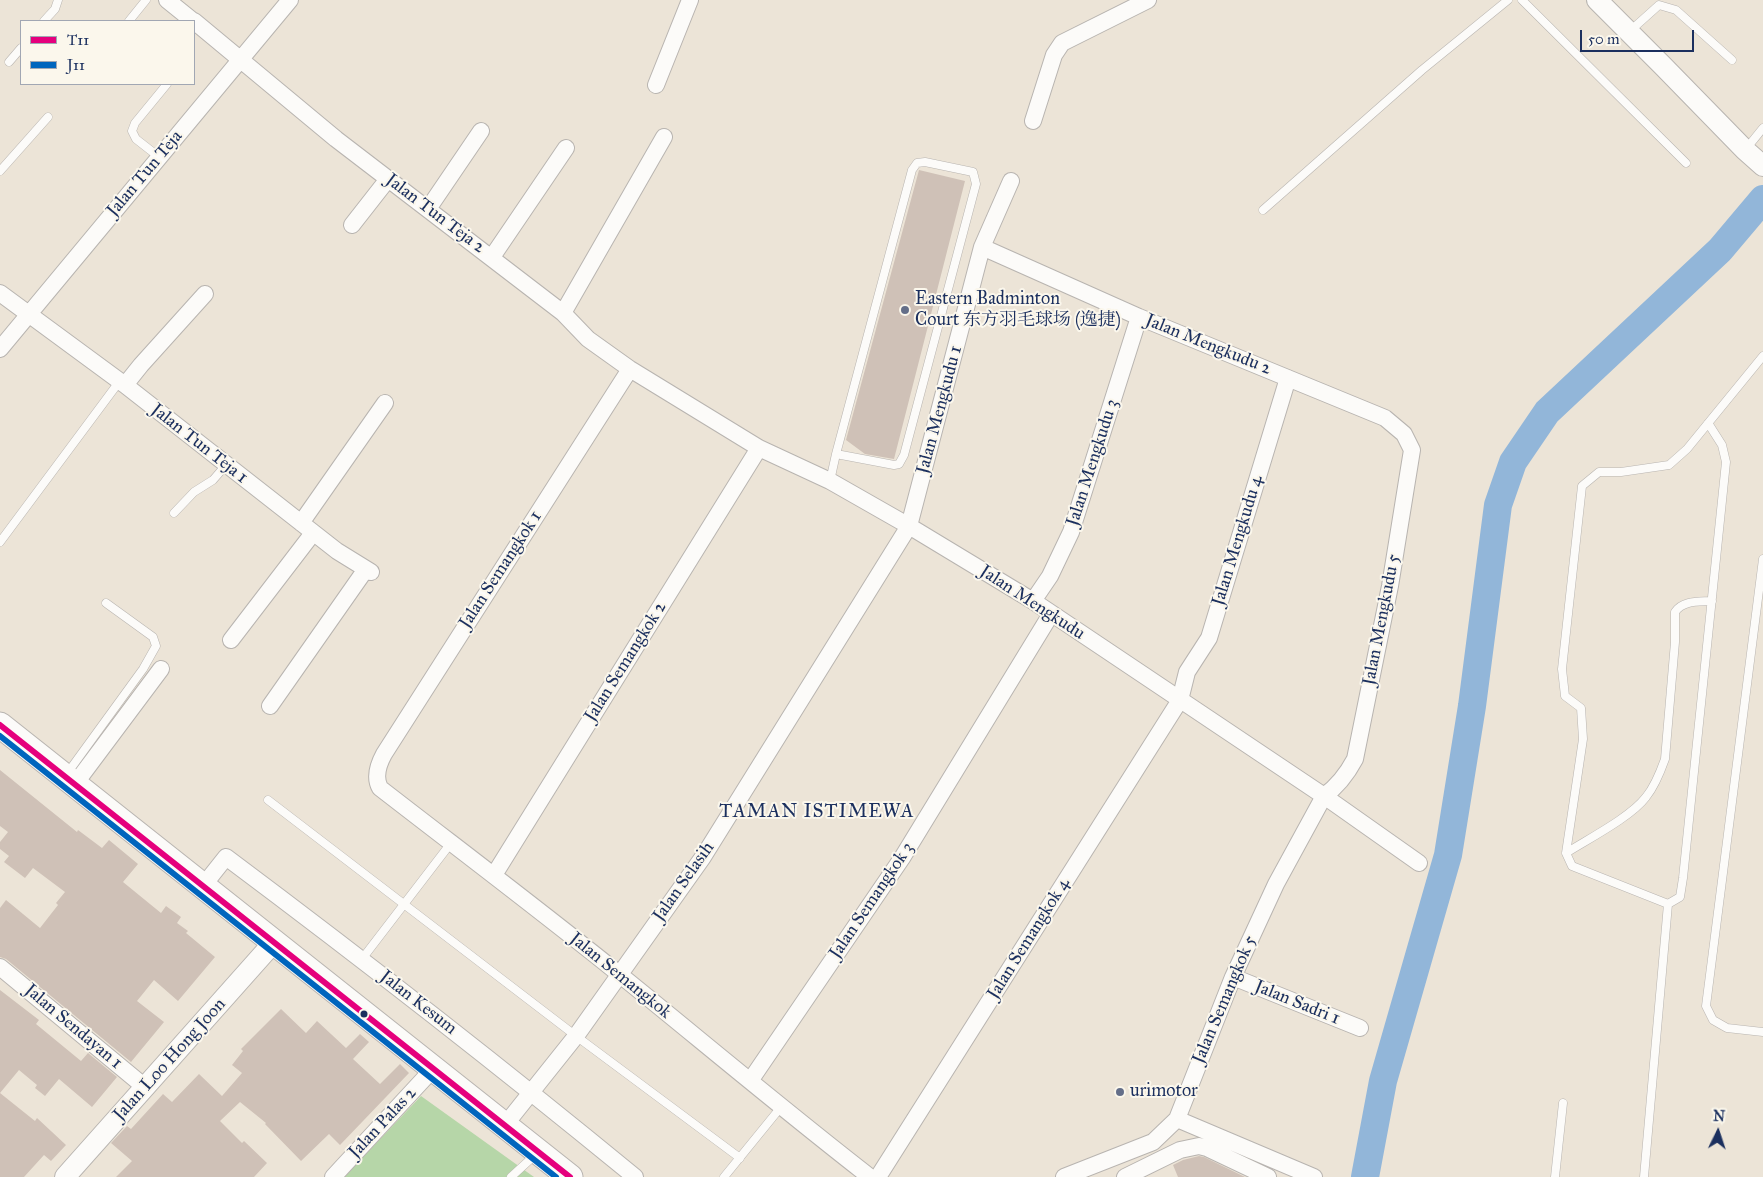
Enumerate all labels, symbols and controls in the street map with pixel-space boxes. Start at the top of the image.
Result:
legend [20,20,195,85]
scale bar [1583,20,1697,52]
text: 50 m [1588,30,1620,48]
text: T11 [67,31,89,49]
text: J11 [67,56,85,74]
street label: Jalan Tun Teja [103,126,187,222]
street label: Jalan Tun Teja 2 [381,170,489,258]
place label: Eastern Badminton Court 东方羽毛球场 (逸捷) [915,289,1121,332]
marker: Eastern Badminton Court 东方羽毛球场 (逸捷) [899,304,911,316]
street label: Jalan Mengkudu 2 [1142,310,1274,380]
street label: Jalan Mengkudu 1 [912,343,968,477]
street label: Jalan Mengkudu 3 [1062,397,1124,529]
street label: Jalan Tun Teja 1 [146,399,252,489]
street label: Jalan Mengkudu 4 [1208,473,1268,609]
street label: Jalan Semangkok 1 [455,507,547,633]
street label: Jalan Mengkudu 5 [1359,552,1405,688]
street label: Jalan Mengkudu [975,561,1089,645]
street label: Jalan Semangkok 2 [580,598,672,726]
district label: TAMAN ISTIMEWA [718,801,916,823]
street label: Jalan Selasih [649,838,719,926]
street label: Jalan Semangkok 3 [825,839,919,963]
street label: Jalan Semangkok 4 [983,874,1075,1004]
street label: Jalan Semangkok [565,928,675,1024]
street label: Jalan Semangkok 5 [1188,933,1262,1067]
street label: Jalan Kesum [375,966,461,1040]
street label: Jalan Sadri 1 [1251,976,1343,1030]
street label: Jalan Sendayan 1 [20,980,126,1074]
street label: Jalan Loo Hong Joon [109,994,231,1126]
unlabelled marker [359,1009,369,1019]
place label: urimotor [1130,1081,1198,1103]
street label: Jalan Palas 2 [344,1083,422,1163]
marker: urimotor [1114,1086,1126,1098]
north arrow [1693,1107,1743,1157]
text: N [1713,1108,1726,1125]

